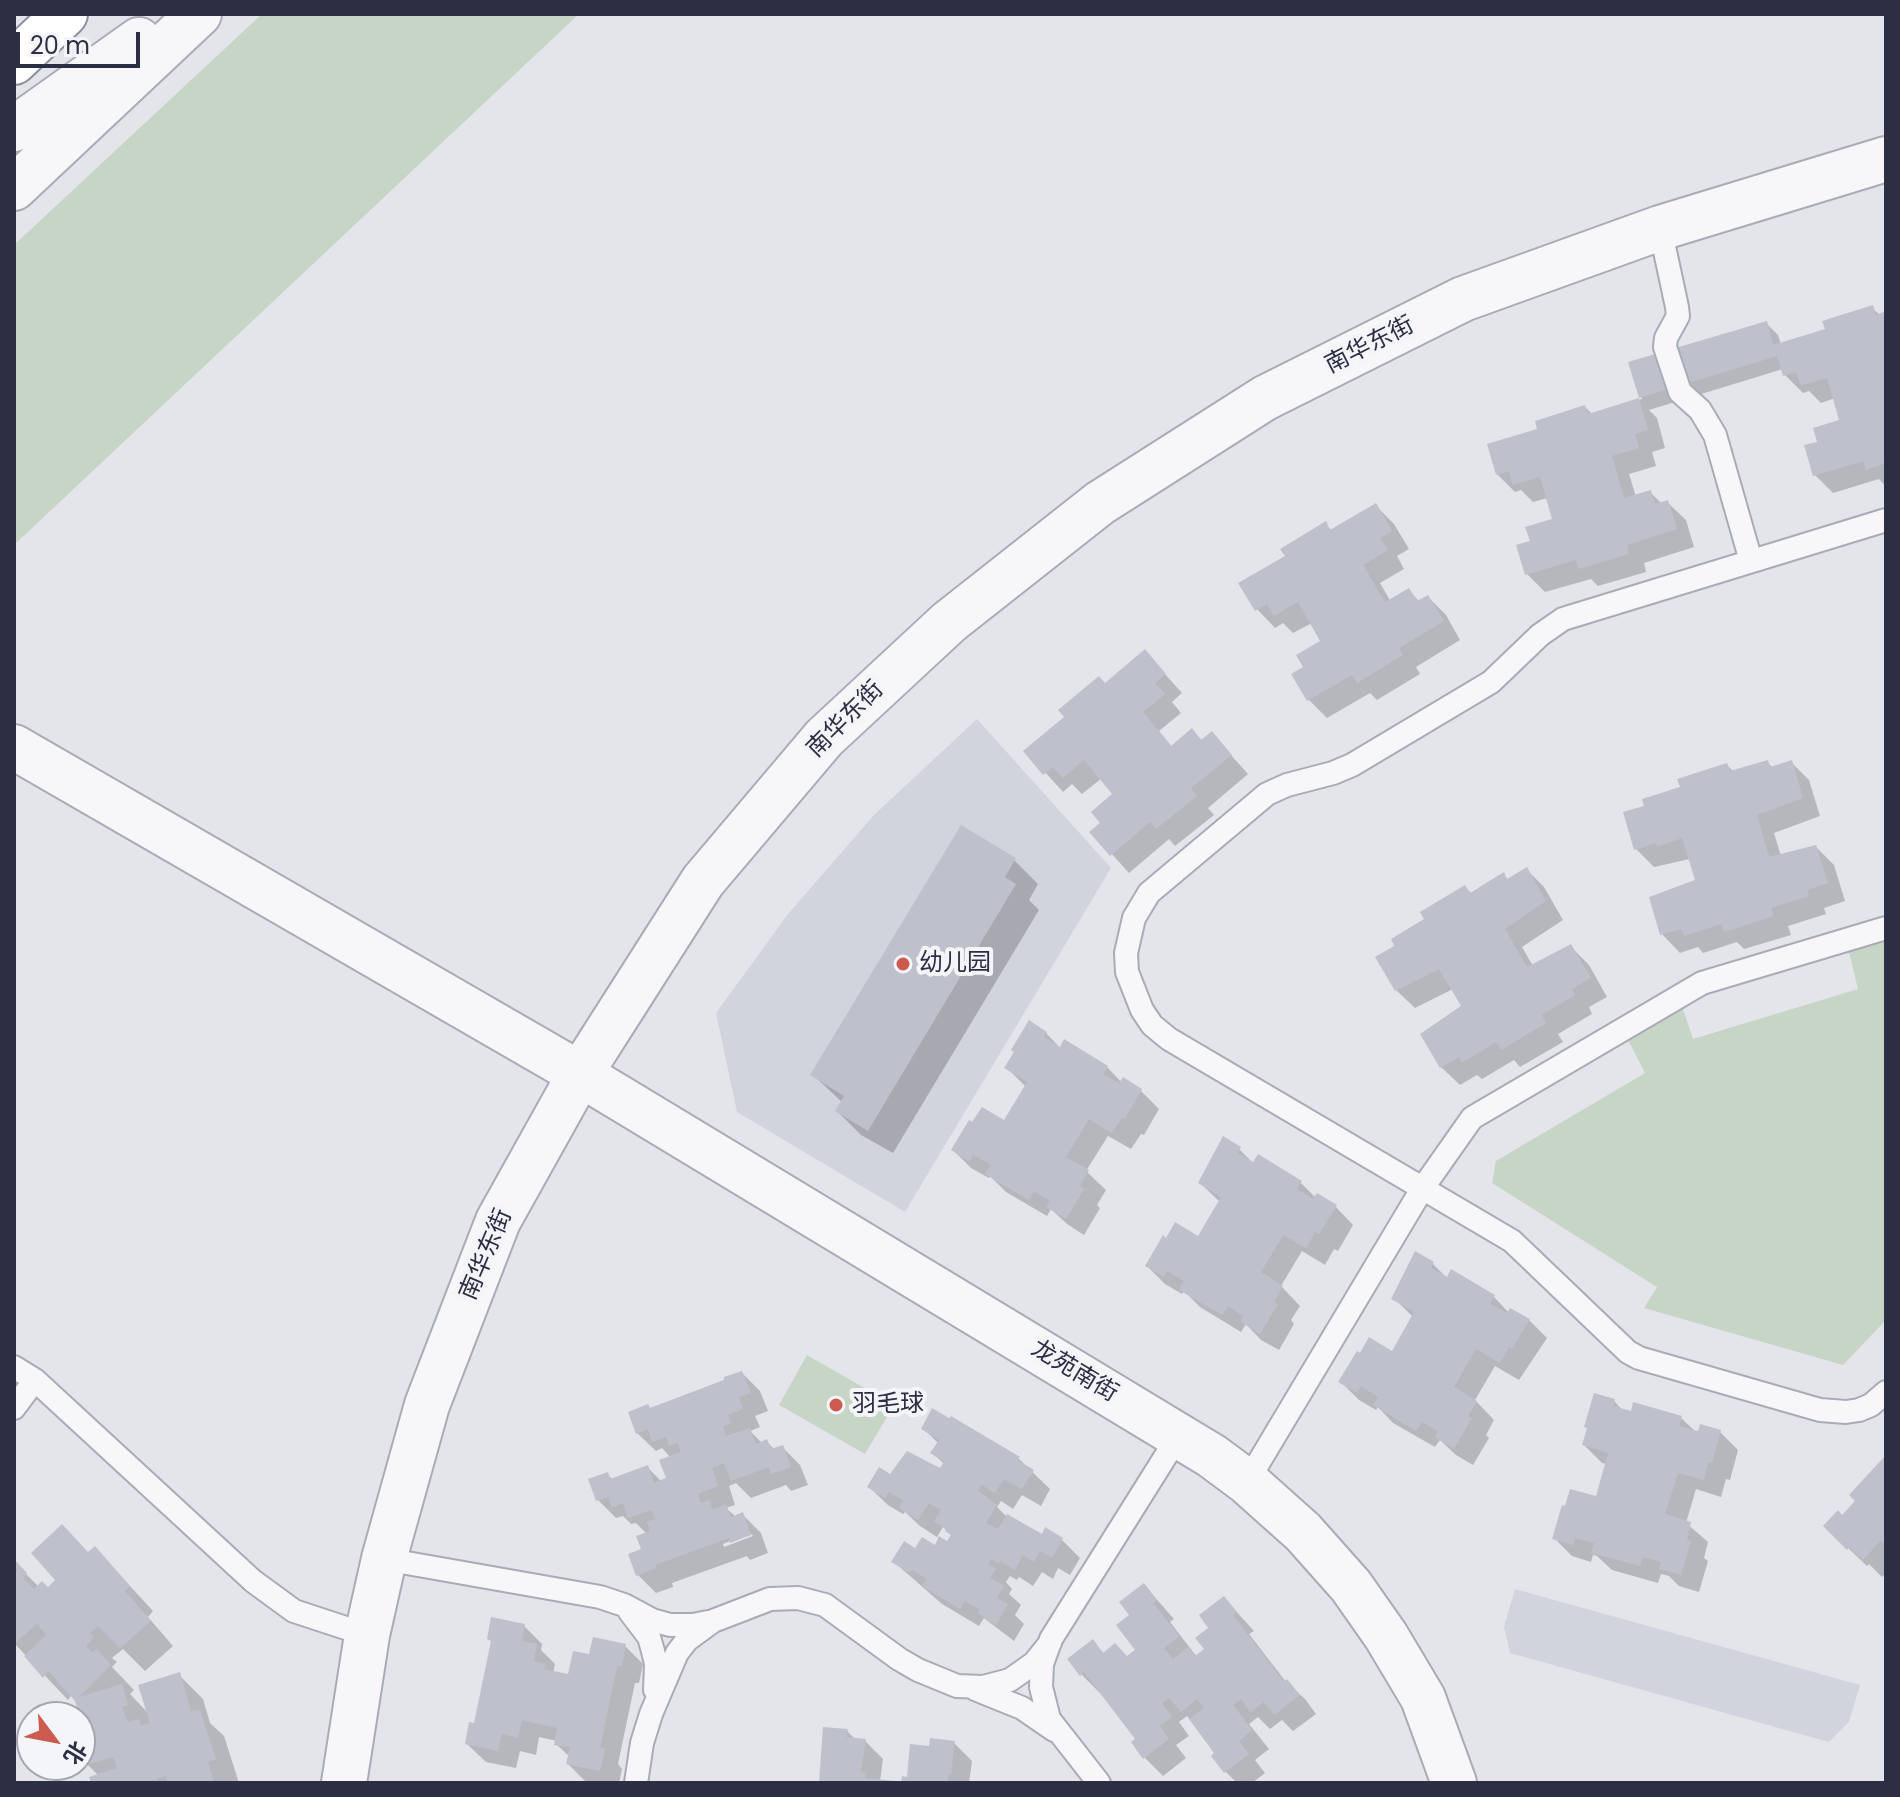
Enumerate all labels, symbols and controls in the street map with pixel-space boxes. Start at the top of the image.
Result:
scale bar [20,16,144,66]
text: 20 m [30,29,90,62]
street label: 南华东街 [1321,311,1419,381]
street label: 南华东街 [802,676,890,764]
place label: 幼儿园 [919,950,991,978]
marker: 幼儿园 [894,955,912,973]
street label: 南华东街 [455,1205,519,1305]
street label: 龙苑南街 [1025,1335,1123,1409]
place label: 羽毛球 [852,1391,924,1419]
marker: 羽毛球 [827,1396,845,1414]
north arrow [16,1701,96,1781]
text: 北 [56,1735,94,1770]

